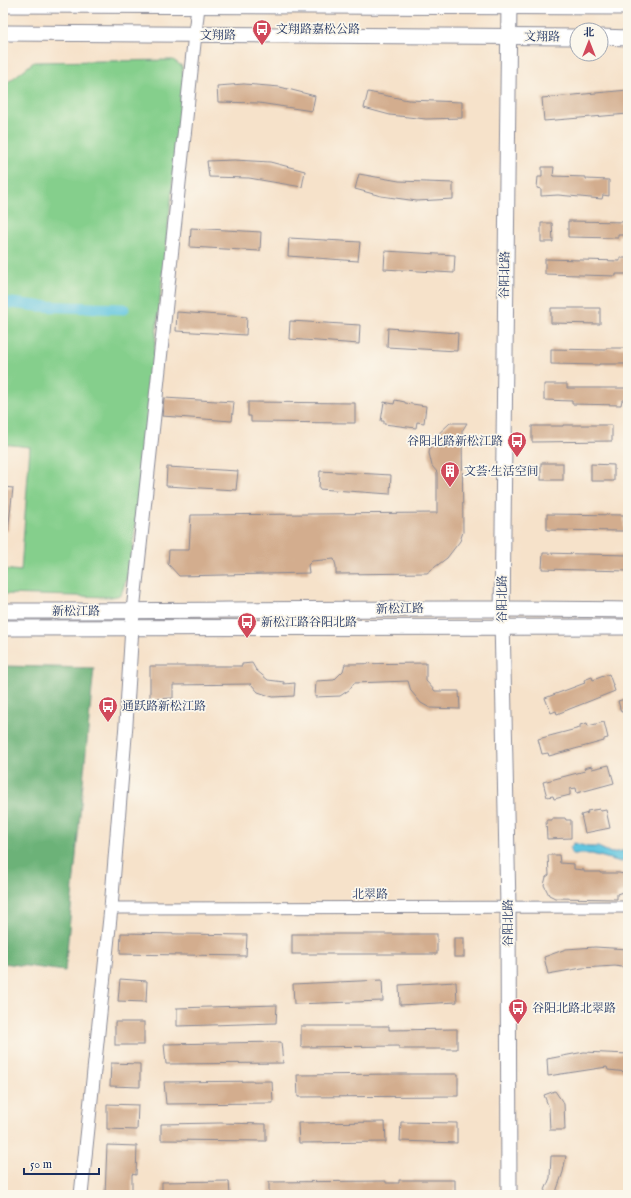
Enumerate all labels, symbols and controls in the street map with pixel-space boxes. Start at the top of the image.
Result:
bus stop icon: 文翔路嘉松公路 [251,18,273,46]
place label: 文翔路嘉松公路 [276,22,360,37]
north arrow [569,22,609,62]
text: 北 [584,26,595,40]
street label: 文翔路 [200,28,236,43]
street label: 文翔路 [524,29,560,45]
street label: 谷阳北路 [497,251,513,299]
bus stop icon: 谷阳北路新松江路 [506,430,528,458]
place label: 谷阳北路新松江路 [407,434,503,449]
building icon: 文荟·生活空间 [439,460,461,488]
place label: 文荟·生活空间 [464,464,539,479]
street label: 谷阳北路 [495,575,510,623]
street label: 新松江路 [376,601,424,617]
street label: 新松江路 [52,604,100,619]
bus stop icon: 新松江路谷阳北路 [236,611,258,639]
place label: 新松江路谷阳北路 [261,615,357,630]
bus stop icon: 通跃路新松江路 [97,695,119,723]
place label: 通跃路新松江路 [122,699,206,714]
street label: 北翠路 [352,887,388,902]
street label: 谷阳北路 [501,899,516,947]
bus stop icon: 谷阳北路北翠路 [507,997,529,1025]
place label: 谷阳北路北翠路 [532,1001,616,1016]
scale bar [24,1150,99,1176]
text: 50 m [30,1157,52,1172]

